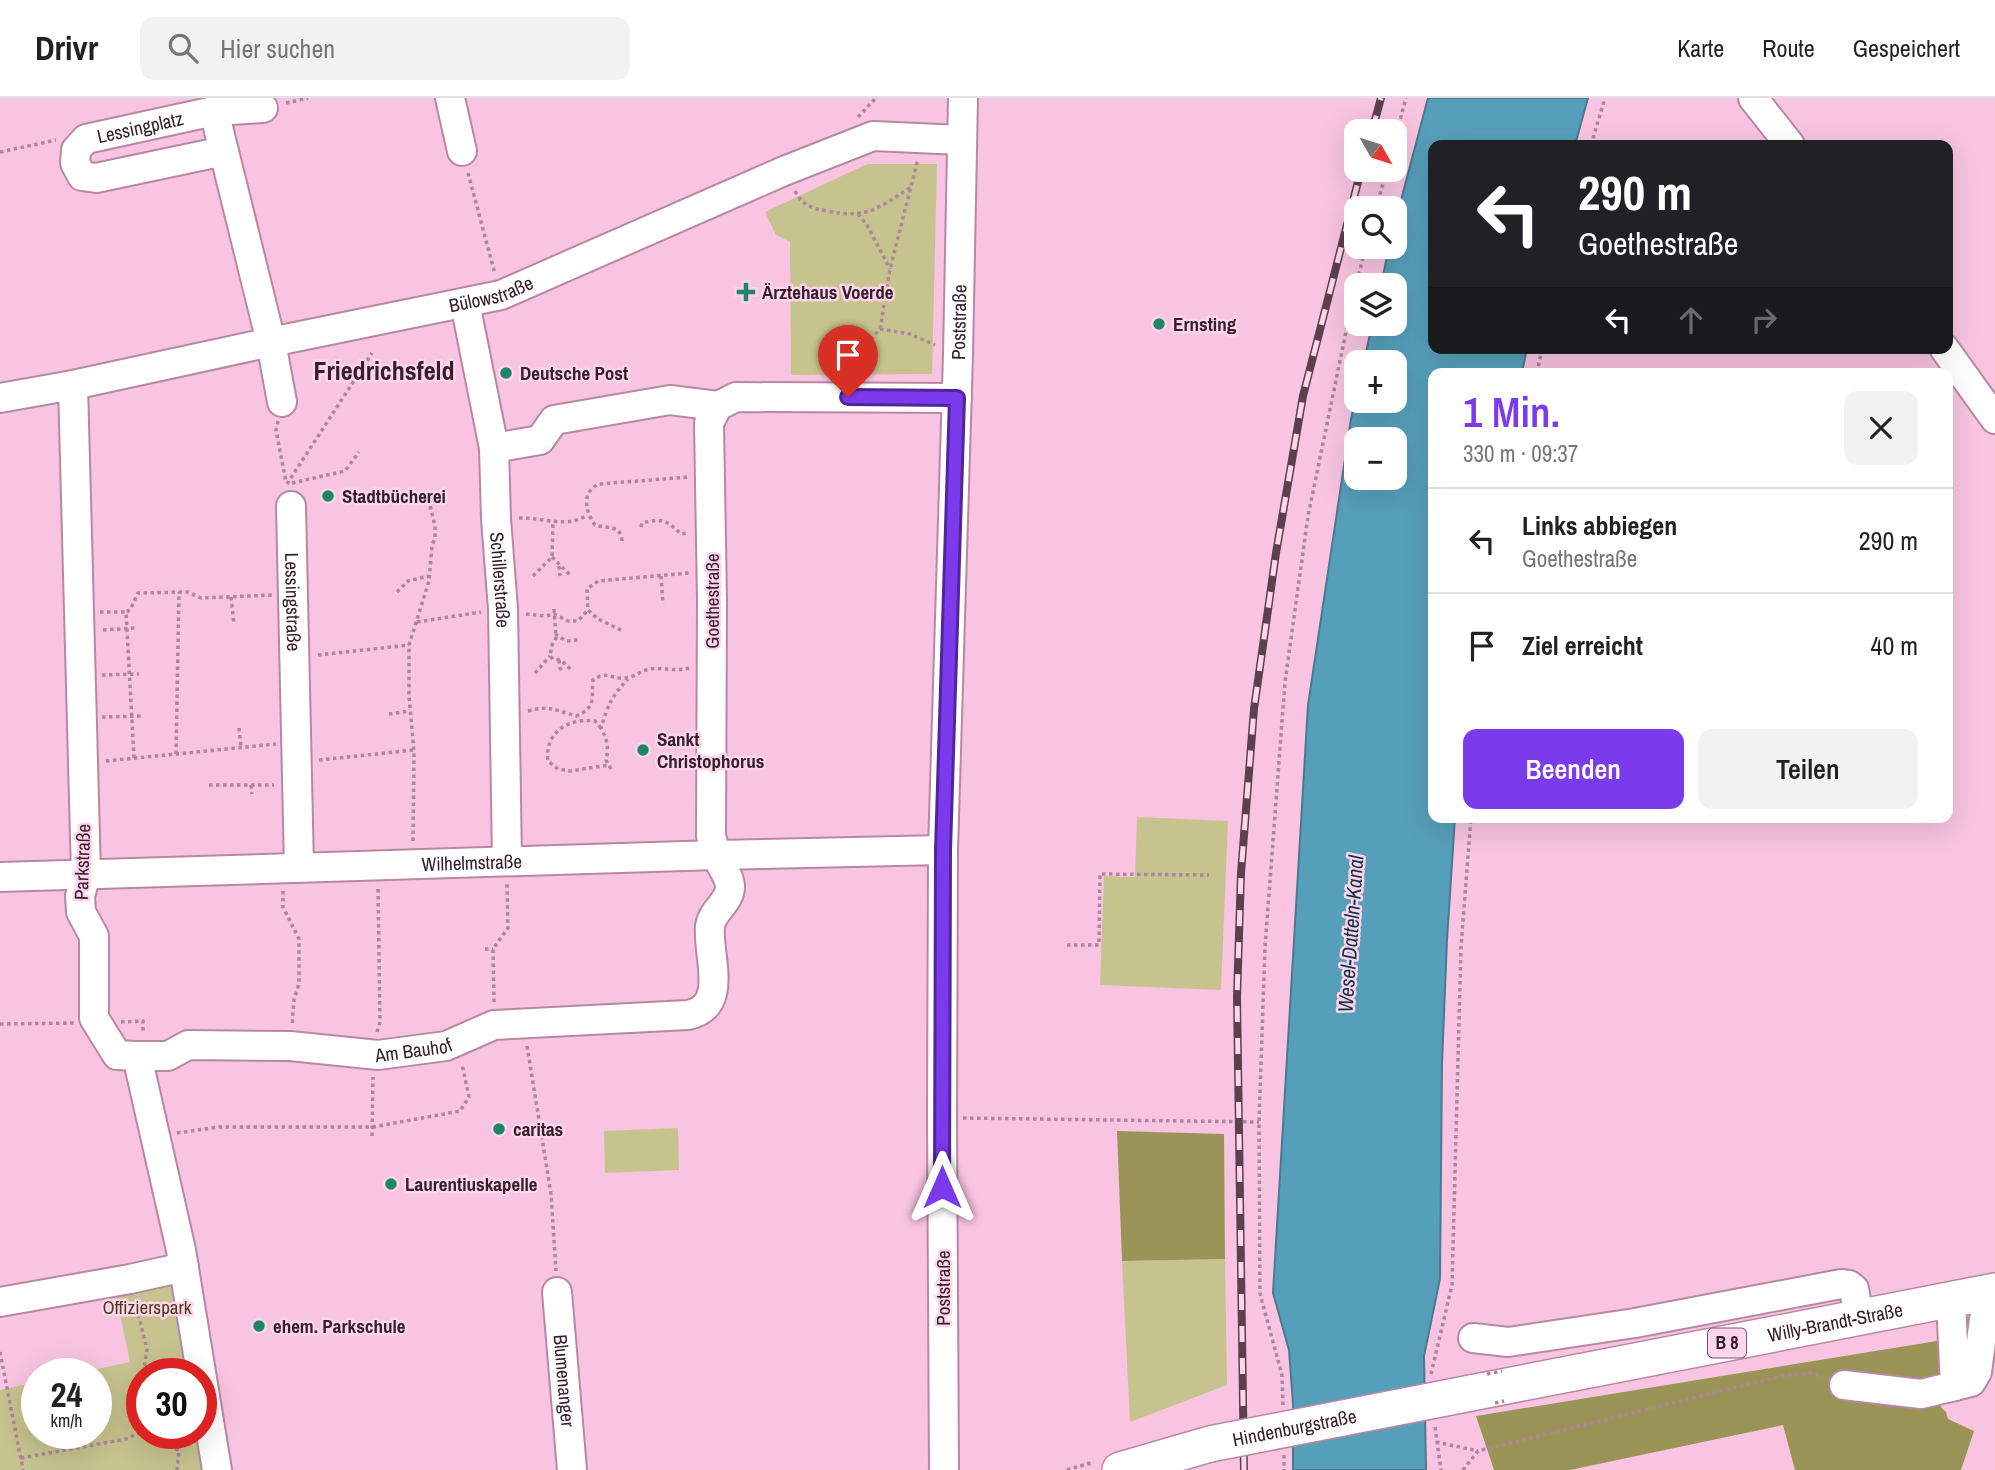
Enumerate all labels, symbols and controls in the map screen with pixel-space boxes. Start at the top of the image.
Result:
search box [140,17,630,80]
text: Drivr [35,26,98,70]
icon: search [164,29,202,67]
text: Hier suchen [220,31,335,66]
text: Karte [1677,32,1724,64]
text: Route [1762,32,1815,64]
text: Gespeichert [1853,32,1960,64]
street label: Lessingplatz [95,105,186,149]
north arrow [1344,119,1407,182]
map controls [1344,119,1407,490]
text: 290 m [1578,159,1692,225]
icon: left [1463,168,1554,259]
button: search [1344,196,1407,259]
text: Goethestraße [1578,222,1738,265]
street label: Bülowstraße [447,270,537,318]
button: layers [1344,273,1407,336]
place label: Ärztehaus Voerde [762,279,894,305]
marker: Ärztehaus Voerde [736,282,756,302]
street label: Poststraße [945,284,972,360]
icon: left [1599,301,1637,339]
icon: ahead [1672,301,1710,339]
icon: right [1745,301,1783,339]
place label: Ernsting [1173,311,1237,337]
marker: Ernsting [1151,316,1167,332]
pin [818,325,878,397]
icon: arrive [829,336,867,374]
button: + [1344,350,1407,413]
district label: Friedrichsfeld [314,353,455,388]
place label: Deutsche Post [520,360,628,386]
marker: Deutsche Post [498,365,514,381]
text: 1 Min. [1463,384,1560,440]
button: close [1844,391,1918,465]
button: − [1344,427,1407,490]
text: 330 m · 09:37 [1463,438,1578,469]
place label: Stadtbücherei [342,483,446,509]
marker: Stadtbücherei [320,488,336,504]
text: Links abbiegen [1522,508,1677,543]
icon: left [1463,522,1501,560]
text: 290 m [1859,523,1918,558]
street label: Schillerstraße [484,531,516,628]
text: Goethestraße [1522,543,1637,574]
street label: Lessingstraße [279,552,307,652]
street label: Goethestraße [699,553,725,649]
icon: arrive [1463,627,1501,665]
text: Ziel erreicht [1522,628,1643,663]
text: 40 m [1871,628,1918,663]
place label: Sankt Christophorus [657,726,764,774]
button: Beenden [1463,729,1684,809]
button: Teilen [1698,729,1918,809]
marker: Sankt Christophorus [635,742,651,758]
street label: Parkstraße [68,823,96,901]
street label: Wilhelmstraße [421,848,522,877]
water label: Wesel-Datteln-Kanal [1331,853,1371,1014]
street label: Am Bauhof [372,1032,457,1068]
place label: caritas [513,1116,563,1142]
marker: caritas [491,1121,507,1137]
position arrow [905,1150,979,1224]
place label: Laurentiuskapelle [405,1171,538,1197]
marker: Laurentiuskapelle [383,1176,399,1192]
street label: Poststraße [930,1250,956,1326]
park label: Offizierspark [103,1294,192,1320]
street label: Willy-Brandt-Straße [1765,1296,1905,1348]
place label: ehem. Parkschule [273,1313,406,1339]
marker: ehem. Parkschule [251,1318,267,1334]
road number: B 8 [1708,1328,1746,1358]
street label: Blumenanger [548,1333,581,1429]
speed limit sign: 30 [126,1358,217,1449]
text: 24 [51,1371,82,1418]
street label: Hindenburgstraße [1230,1403,1359,1452]
text: km/h [51,1408,83,1433]

